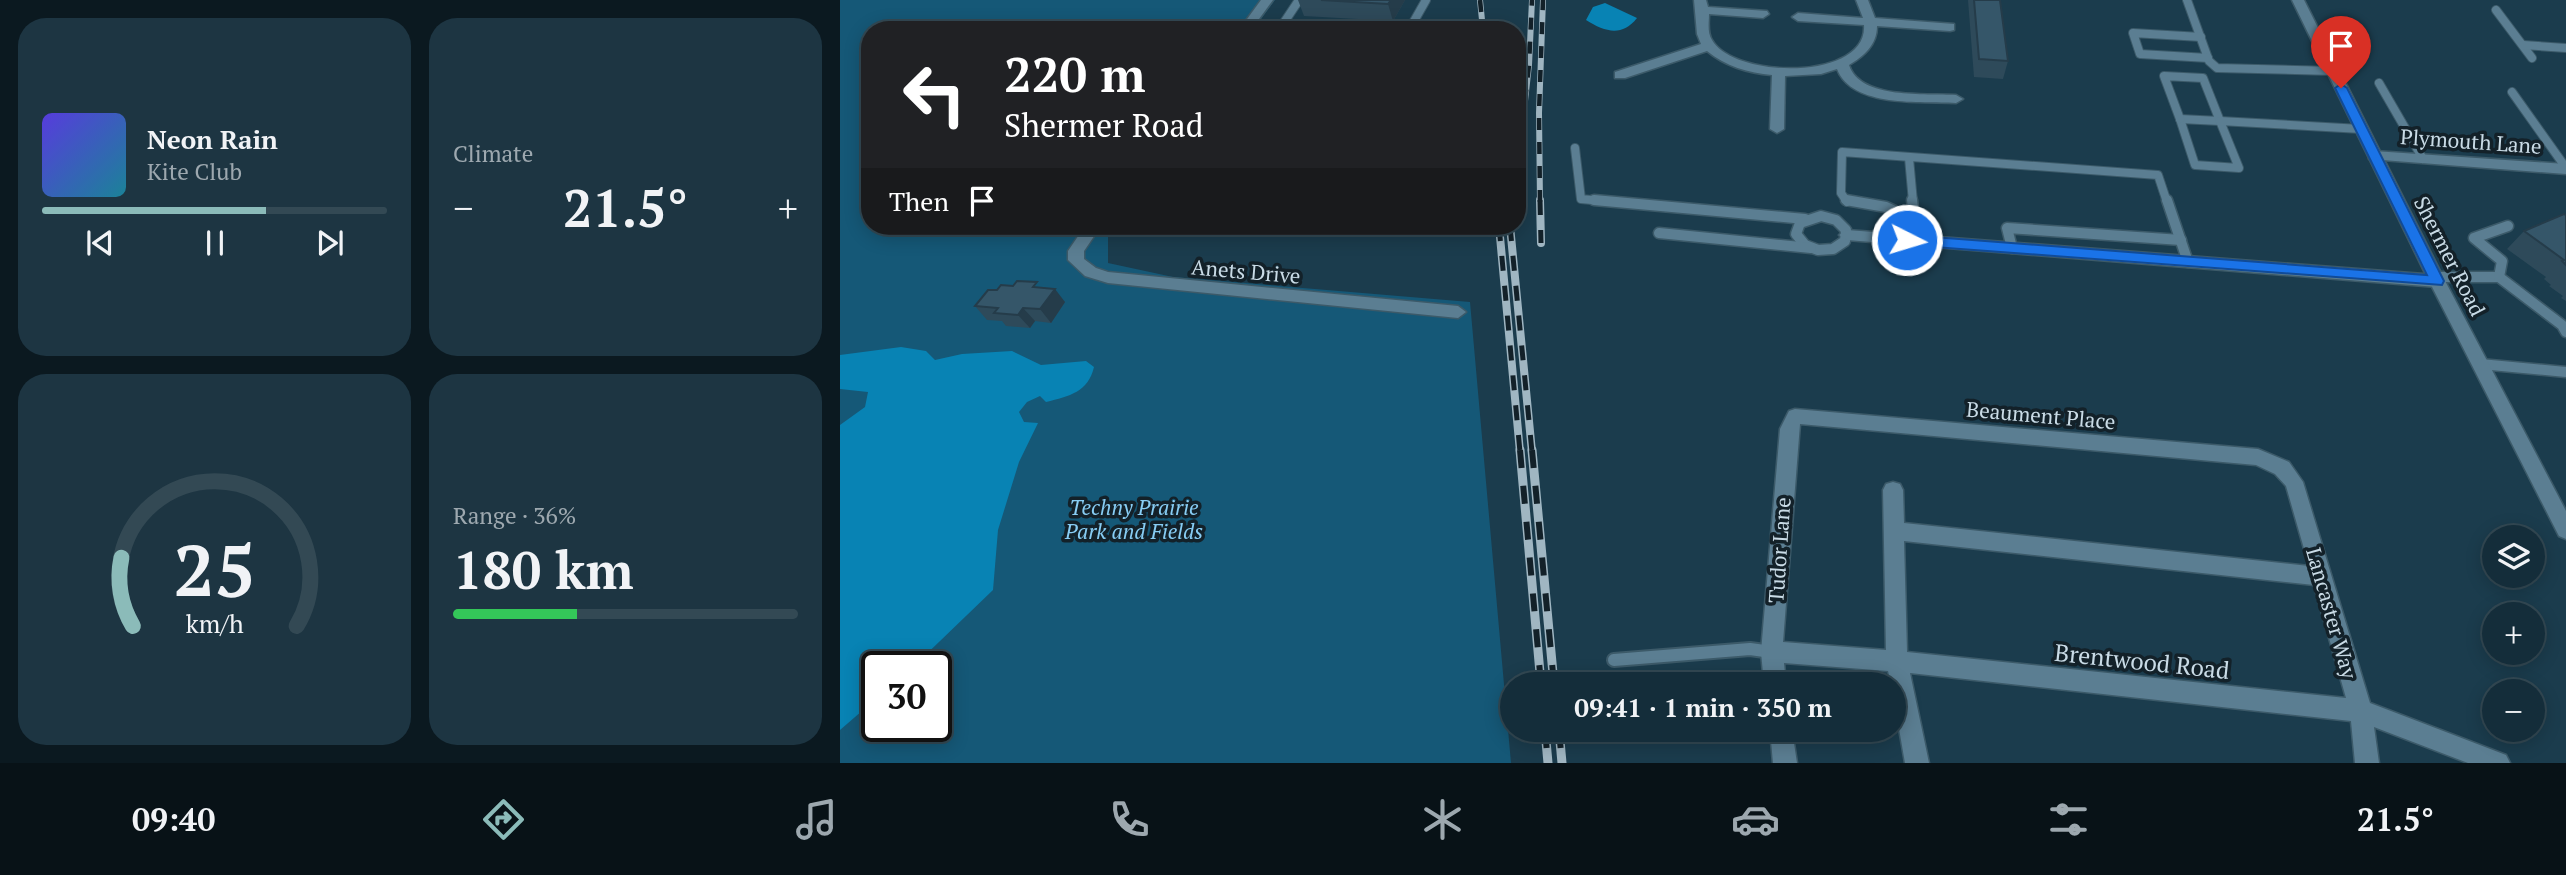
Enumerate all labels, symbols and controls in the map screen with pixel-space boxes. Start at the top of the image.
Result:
pin [2311,16,2371,88]
icon: arrive [2322,27,2360,65]
text: 220 m [1004,41,1146,106]
icon: left [889,49,980,140]
text: Shermer Road [1004,104,1204,146]
text: Neon Rain [147,122,278,156]
street label: Plymouth Lane [2399,122,2543,160]
text: Climate [453,138,533,169]
text: Kite Club [147,156,242,187]
text: 21.5° [563,173,688,242]
icon: arrive [963,182,1001,220]
text: − [453,183,473,233]
text: + [778,183,798,233]
text: Then [889,184,949,218]
street label: Shermer Road [2408,191,2492,321]
position arrow [1870,203,1944,277]
icon: previous [81,224,119,262]
icon: pause [196,224,234,262]
icon: next [311,224,349,262]
street label: Anets Drive [1190,252,1302,290]
street label: Beaument Place [1965,395,2117,435]
park label: Techny Prairie Park and Fields [1064,493,1203,545]
street label: Tudor Lane [1761,496,1797,604]
text: Range · 36% [453,500,576,531]
text: 25 [173,520,256,617]
map controls [2482,525,2545,742]
button: layers [2482,525,2545,588]
text: 180 km [453,535,634,604]
street label: Lancaster Way [2300,544,2364,682]
button: + [2482,602,2545,665]
text: km/h [186,606,244,639]
street label: Brentwood Road [2053,636,2231,686]
speed limit sign: 30 [861,651,952,742]
button: − [2482,679,2545,742]
text: 09:41 · 1 min · 350 m [1574,690,1832,724]
icon: directions [479,795,528,844]
icon: music [792,795,841,844]
icon: phone [1105,795,1154,844]
icon: climate [1418,795,1467,844]
icon: car [1731,795,1780,844]
icon: filters [2044,795,2093,844]
text: 09:40 [132,798,215,840]
text: 21.5° [2357,798,2434,840]

